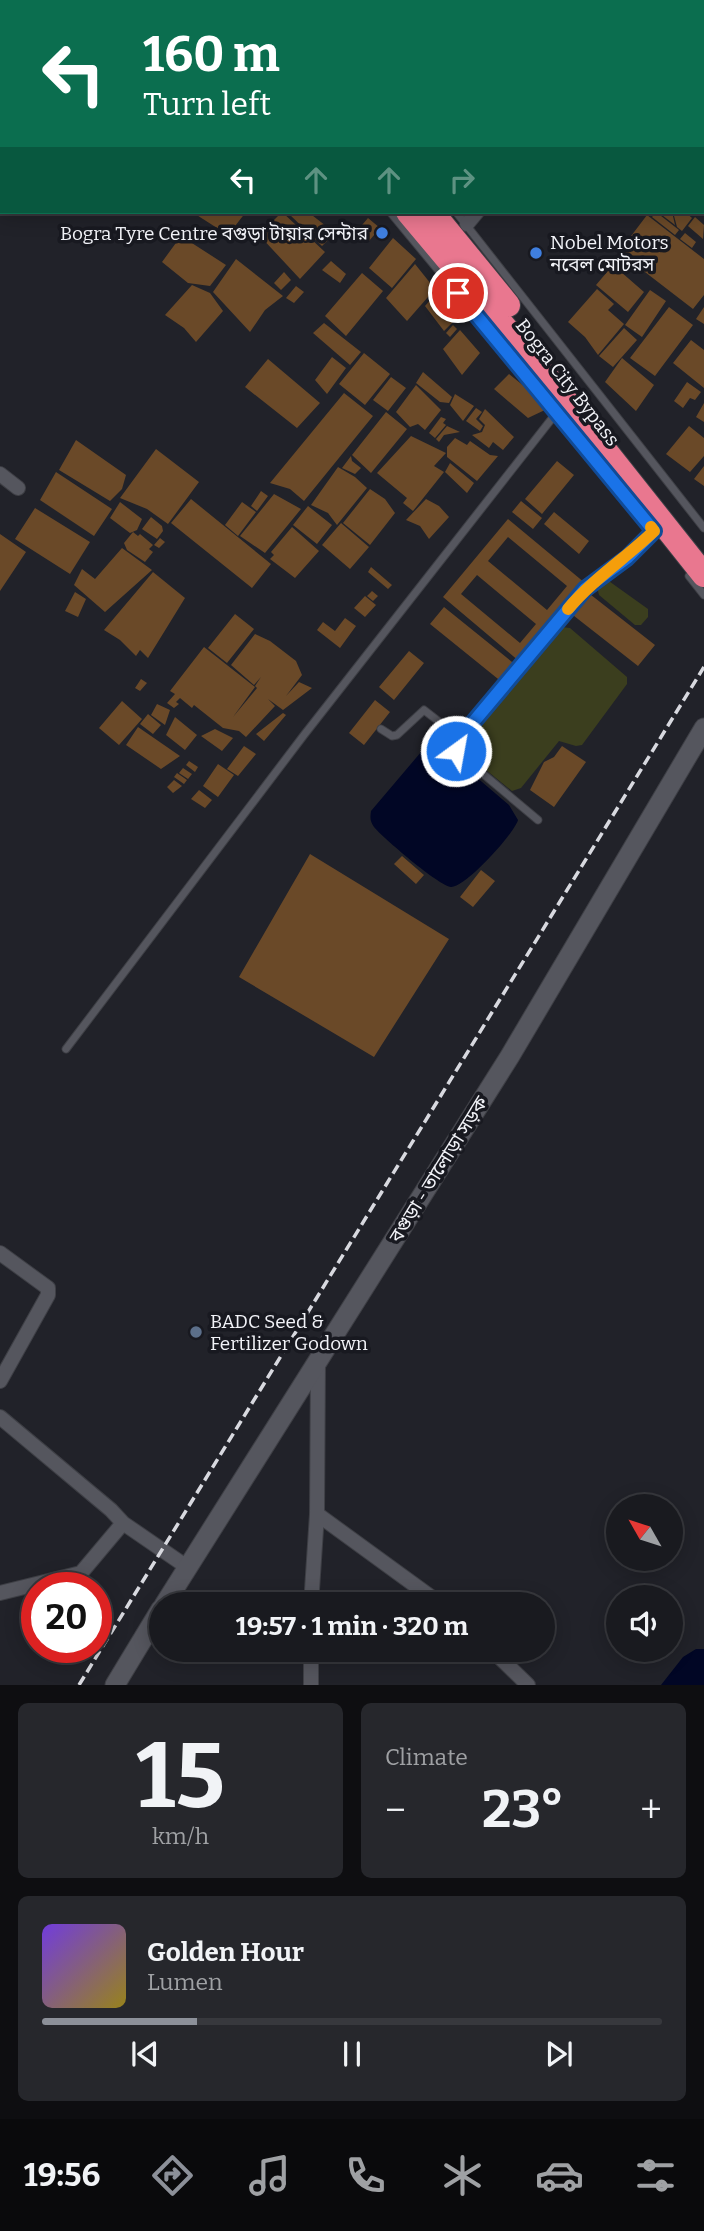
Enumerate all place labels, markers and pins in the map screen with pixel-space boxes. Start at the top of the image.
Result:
place label: Bogra Tyre Centre বগুড়া টায়ার সেন্টার [60,222,369,245]
marker: Bogra Tyre Centre বগুড়া টায়ার সেন্টার [374,225,390,241]
place label: Nobel Motors নবেল মোটরস [549,231,669,276]
marker: Nobel Motors নবেল মোটরস [528,245,544,261]
pin [428,263,488,323]
place label: BADC Seed & Fertilizer Godown [210,1310,368,1355]
marker: BADC Seed & Fertilizer Godown [188,1324,204,1340]

